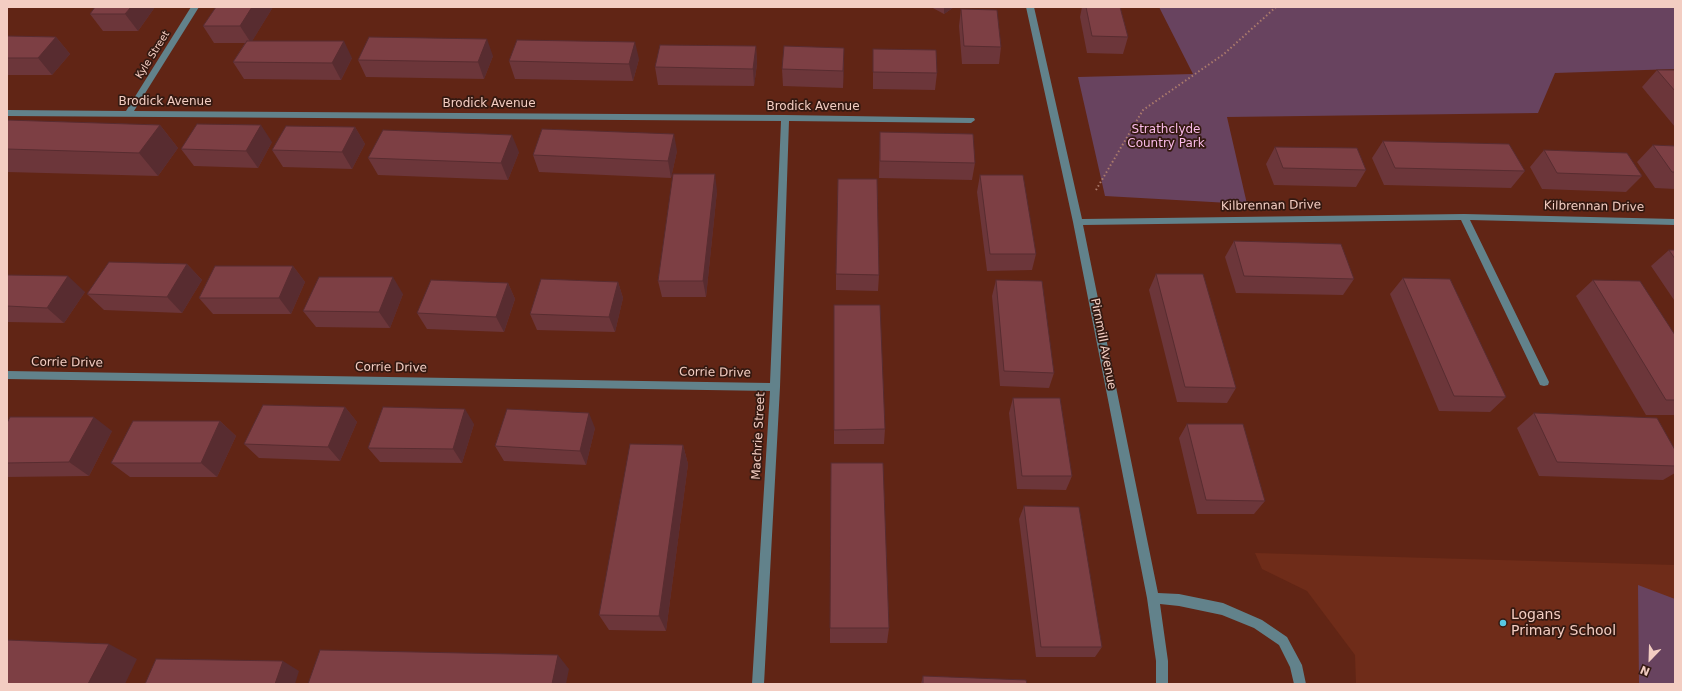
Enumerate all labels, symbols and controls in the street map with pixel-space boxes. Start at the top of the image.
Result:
street label: Kyle Street [134,29,172,81]
street label: Brodick Avenue [118,95,212,109]
street label: Brodick Avenue [442,97,536,111]
street label: Brodick Avenue [766,100,860,114]
park label: Strathclyde Country Park [1127,123,1205,151]
street label: Kilbrennan Drive [1221,198,1321,214]
street label: Kilbrennan Drive [1544,199,1644,215]
street label: Pirnmill Avenue [1087,297,1119,391]
street label: Corrie Drive [31,355,103,371]
street label: Corrie Drive [355,360,427,376]
street label: Corrie Drive [679,365,751,381]
street label: Machrie Street [750,392,768,480]
place label: Logans Primary School [1511,607,1616,640]
marker: Logans Primary School [1498,618,1508,628]
north arrow [1630,639,1670,679]
text: N [1638,663,1652,678]

